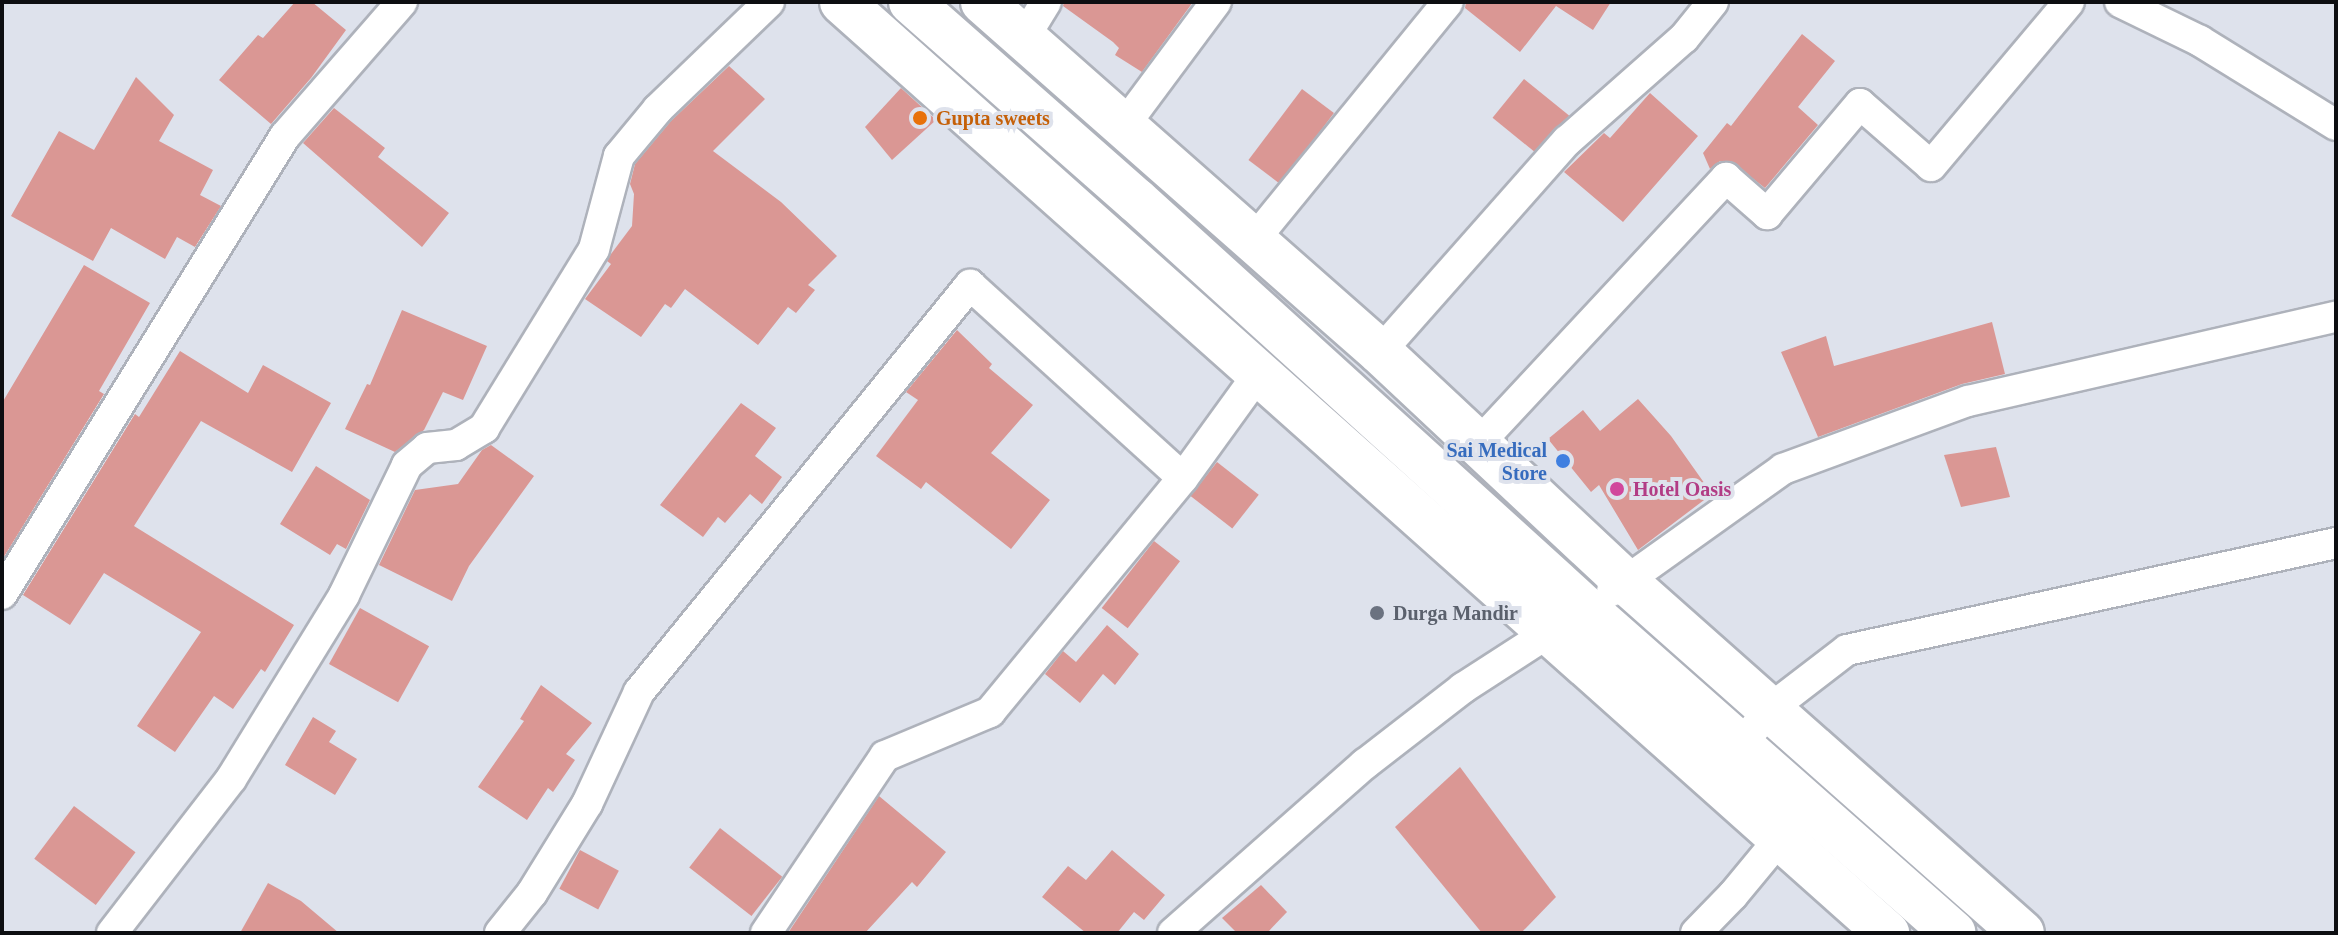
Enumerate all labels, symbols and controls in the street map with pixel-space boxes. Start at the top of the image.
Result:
place label: Gupta sweets [936,106,1050,130]
marker: Gupta sweets [911,109,929,127]
place label: Sai Medical Store [1446,438,1547,485]
marker: Sai Medical Store [1554,452,1572,470]
place label: Hotel Oasis [1633,477,1731,501]
marker: Hotel Oasis [1608,480,1626,498]
place label: Durga Mandir [1393,601,1518,625]
marker: Durga Mandir [1368,604,1386,622]

